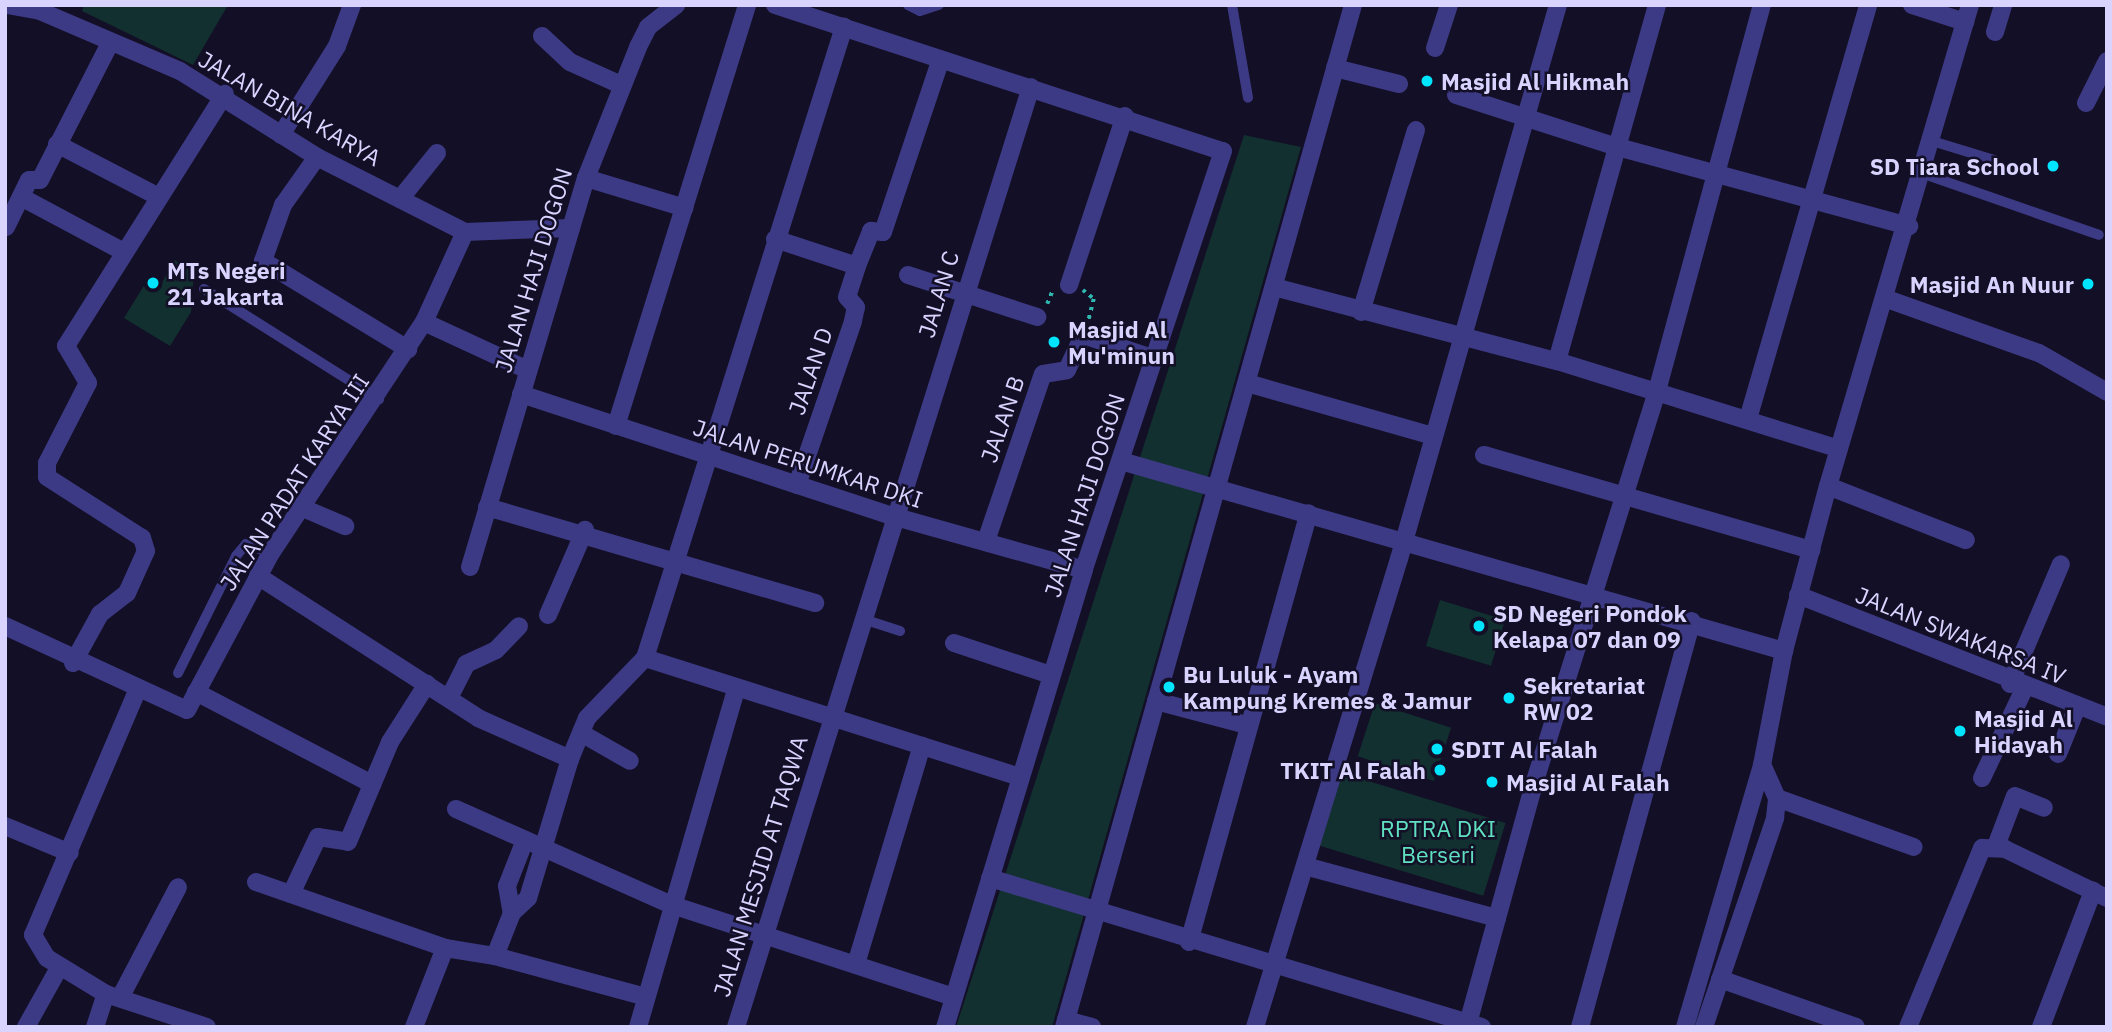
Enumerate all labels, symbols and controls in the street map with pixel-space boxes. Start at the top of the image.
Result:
street label: JALAN BINA KARYA [194,45,386,171]
place label: Masjid Al Hikmah [1441,67,1629,95]
marker: Masjid Al Hikmah [1419,73,1435,89]
place label: SD Tiara School [1870,152,2039,180]
marker: SD Tiara School [2045,158,2061,174]
street label: JALAN HAJI DOGON [489,164,577,376]
street label: JALAN C [912,247,964,341]
place label: MTs Negeri 21 Jakarta [167,256,286,310]
place label: Masjid An Nuur [1910,270,2074,298]
marker: MTs Negeri 21 Jakarta [145,275,161,291]
marker: Masjid An Nuur [2080,276,2096,292]
place label: Masjid Al Mu'minun [1068,315,1175,369]
street label: JALAN D [782,324,838,418]
marker: Masjid Al Mu'minun [1046,334,1062,350]
street label: JALAN PADAT KARYA III [214,369,374,595]
street label: JALAN B [974,372,1030,466]
street label: JALAN HAJI DOGON [1038,390,1130,600]
street label: JALAN PERUMKAR DKI [690,413,926,513]
street label: JALAN SWAKARSA IV [1852,580,2070,690]
place label: SD Negeri Pondok Kelapa 07 dan 09 [1493,599,1687,653]
marker: SD Negeri Pondok Kelapa 07 dan 09 [1471,618,1487,634]
place label: Bu Luluk - Ayam Kampung Kremes & Jamur [1183,660,1472,714]
place label: Sekretariat RW 02 [1523,671,1645,725]
marker: Bu Luluk - Ayam Kampung Kremes & Jamur [1161,679,1177,695]
marker: Sekretariat RW 02 [1501,690,1517,706]
place label: Masjid Al Hidayah [1974,704,2073,758]
marker: Masjid Al Hidayah [1952,723,1968,739]
street label: JALAN MESJID AT TAQWA [707,732,813,1000]
place label: SDIT Al Falah [1451,735,1598,763]
marker: SDIT Al Falah [1429,741,1445,757]
place label: TKIT Al Falah [1280,756,1426,784]
marker: TKIT Al Falah [1432,762,1448,778]
place label: Masjid Al Falah [1506,768,1670,796]
marker: Masjid Al Falah [1484,774,1500,790]
park label: RPTRA DKI Berseri [1380,814,1496,868]

